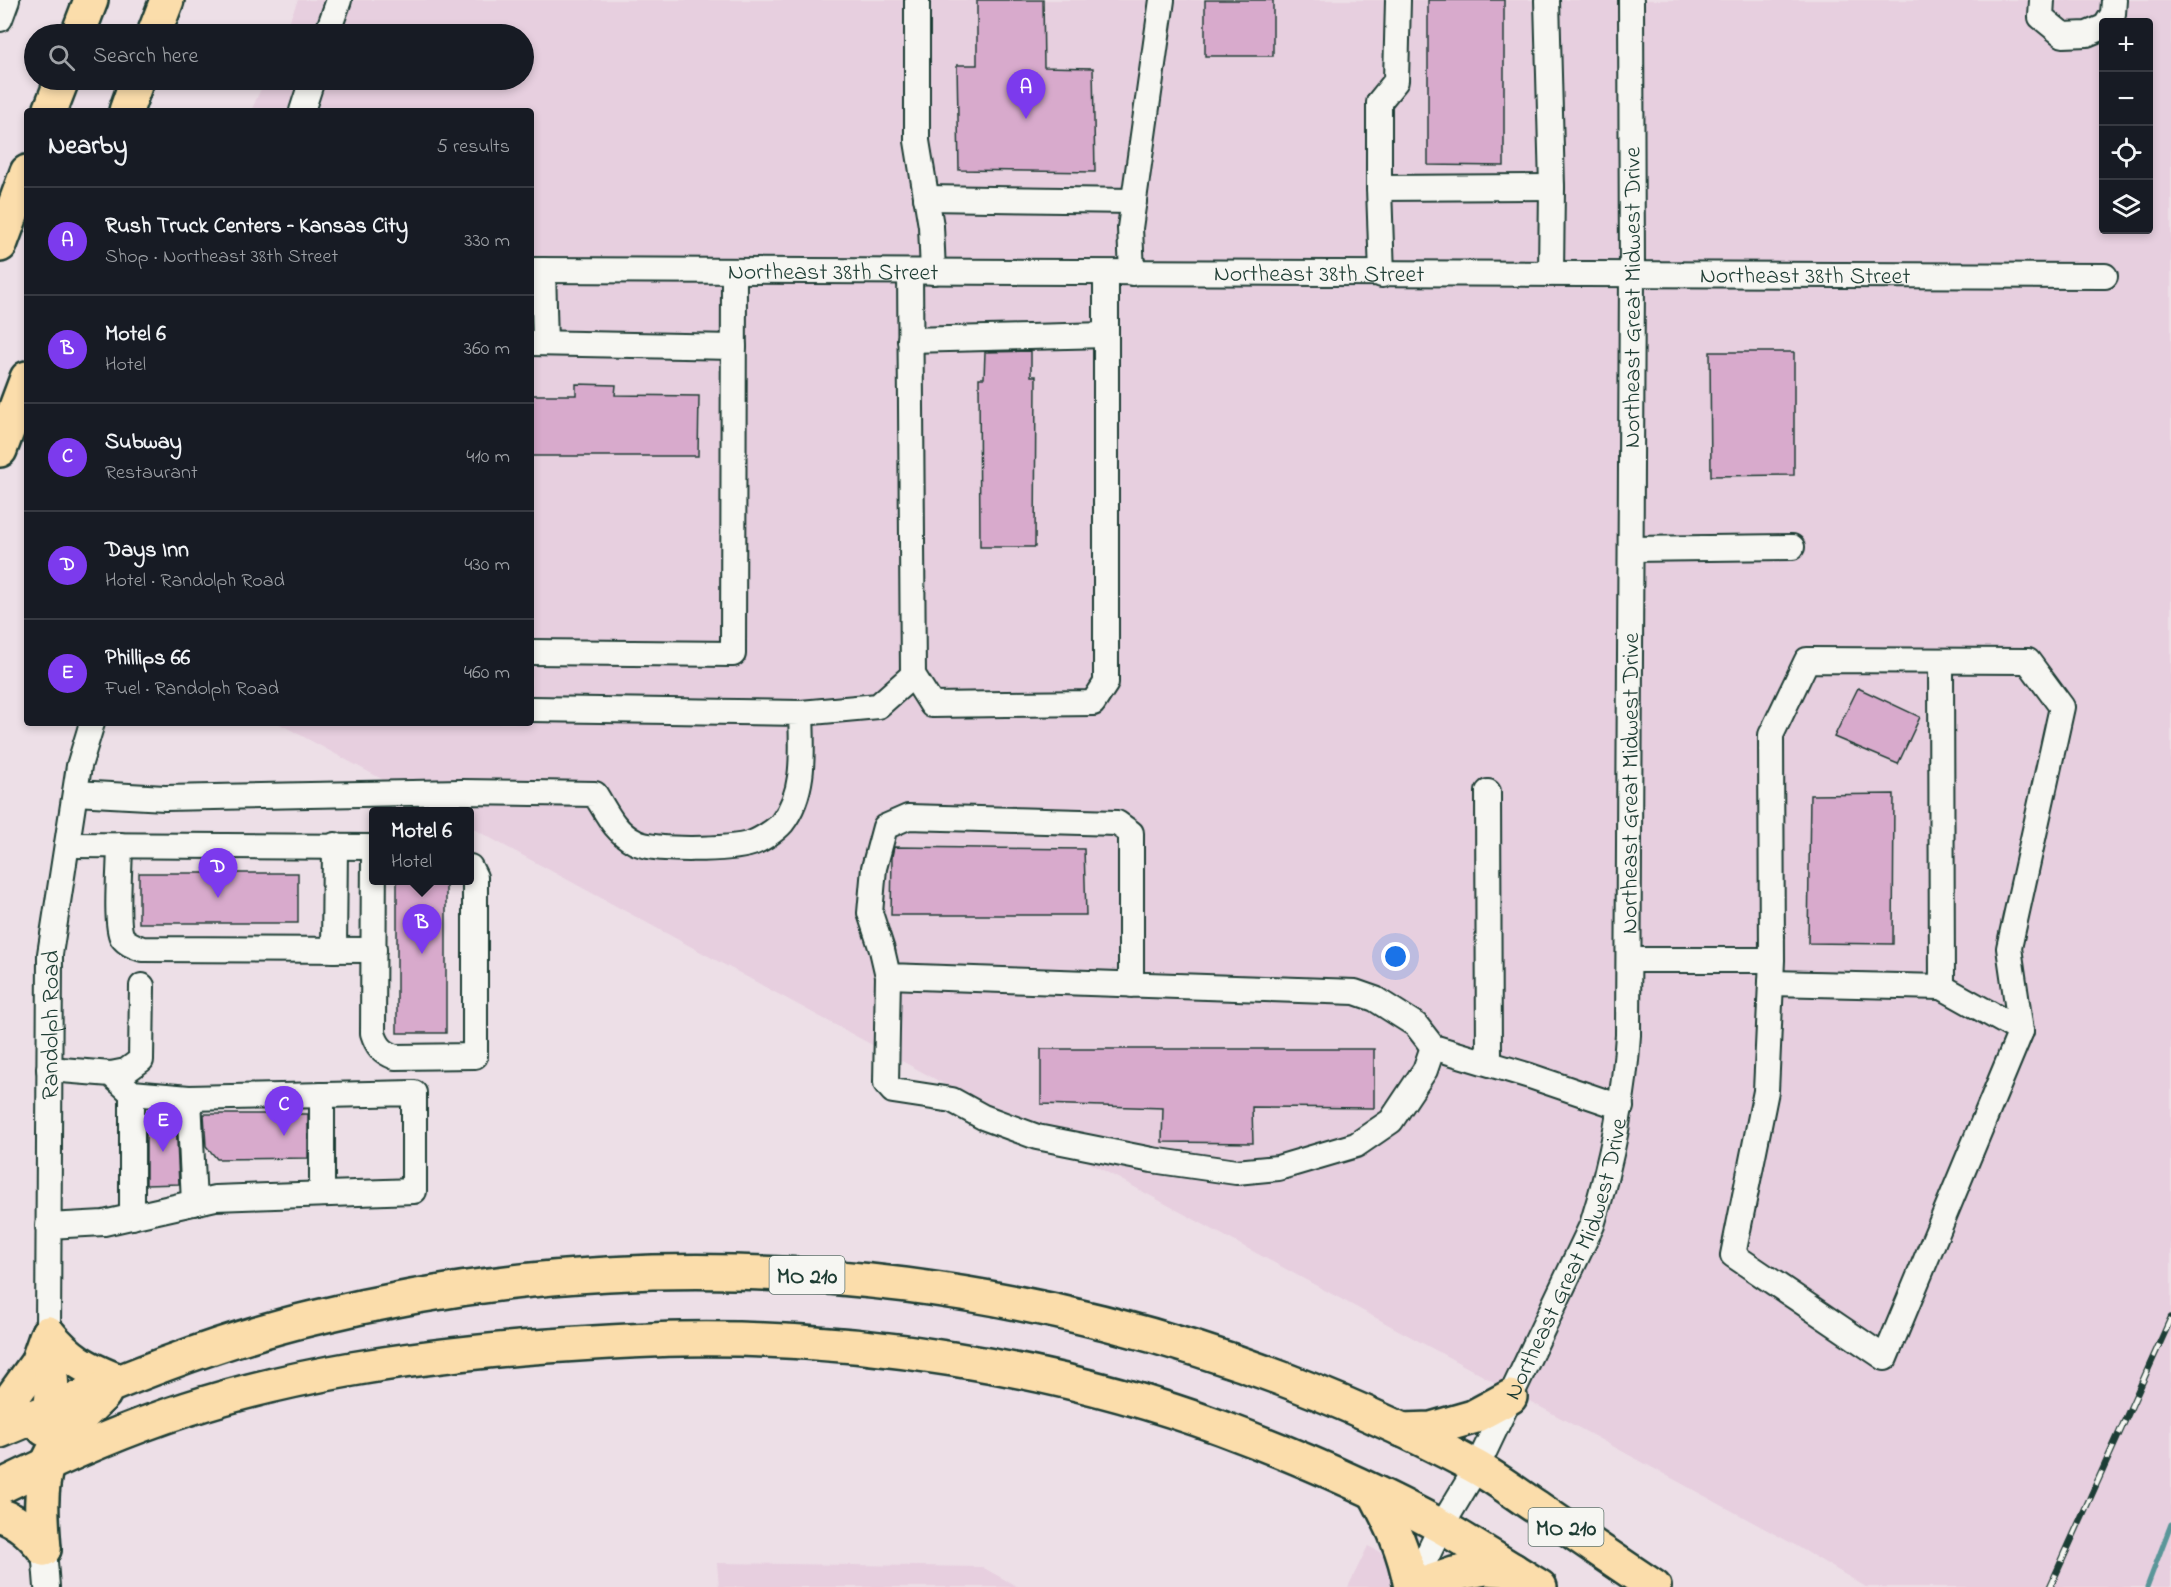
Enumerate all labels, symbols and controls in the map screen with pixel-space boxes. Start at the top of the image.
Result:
map controls [2099,18,2153,234]
button: + [2099,18,2153,72]
search box [24,24,534,90]
icon: search [45,41,78,74]
text: Search here [93,41,198,73]
pin: A [1006,70,1046,119]
button: − [2099,72,2153,126]
button: locate [2099,126,2153,180]
text: Nearby [48,128,127,166]
text: 5 results [437,133,510,162]
street label: Northeast Great Midwest Drive [1616,146,1652,448]
button: layers [2099,180,2153,234]
text: Rush Truck Centers – Kansas City [105,211,408,243]
text: A [61,227,74,256]
text: 330 m [464,227,510,256]
text: Shop · Northeast 38th Street [105,243,338,272]
street label: Northeast 38th Street [728,256,938,292]
street label: Northeast 38th Street [1214,258,1424,293]
street label: Northeast 38th Street [1700,259,1910,295]
text: Motel 6 [105,319,166,351]
text: B [61,335,74,364]
text: 360 m [464,335,510,364]
text: Hotel [105,351,146,380]
text: Subway [105,427,182,459]
text: C [62,443,73,472]
text: 410 m [466,443,510,472]
text: Restaurant [105,459,198,488]
text: Days Inn [105,535,189,567]
text: D [60,551,75,580]
text: 430 m [464,551,510,580]
text: Hotel · Randolph Road [105,567,285,596]
street label: Northeast Great Midwest Drive [1614,632,1650,934]
text: Phillips 66 [105,643,190,675]
text: E [61,659,74,688]
text: 460 m [464,659,510,688]
text: Fuel · Randolph Road [105,675,279,704]
popup [369,807,474,885]
text: Motel 6 [391,816,452,848]
pin: D [198,848,238,898]
text: Hotel [391,848,432,877]
pin: B [402,904,442,954]
your location [1381,942,1410,971]
street label: Randolph Road [34,950,70,1100]
pin: C [264,1086,304,1136]
pin: E [144,1102,182,1152]
street label: Northeast Great Midwest Drive [1496,1115,1638,1406]
road number: MO 210 [770,1256,844,1294]
road number: MO 210 [1528,1508,1604,1546]

